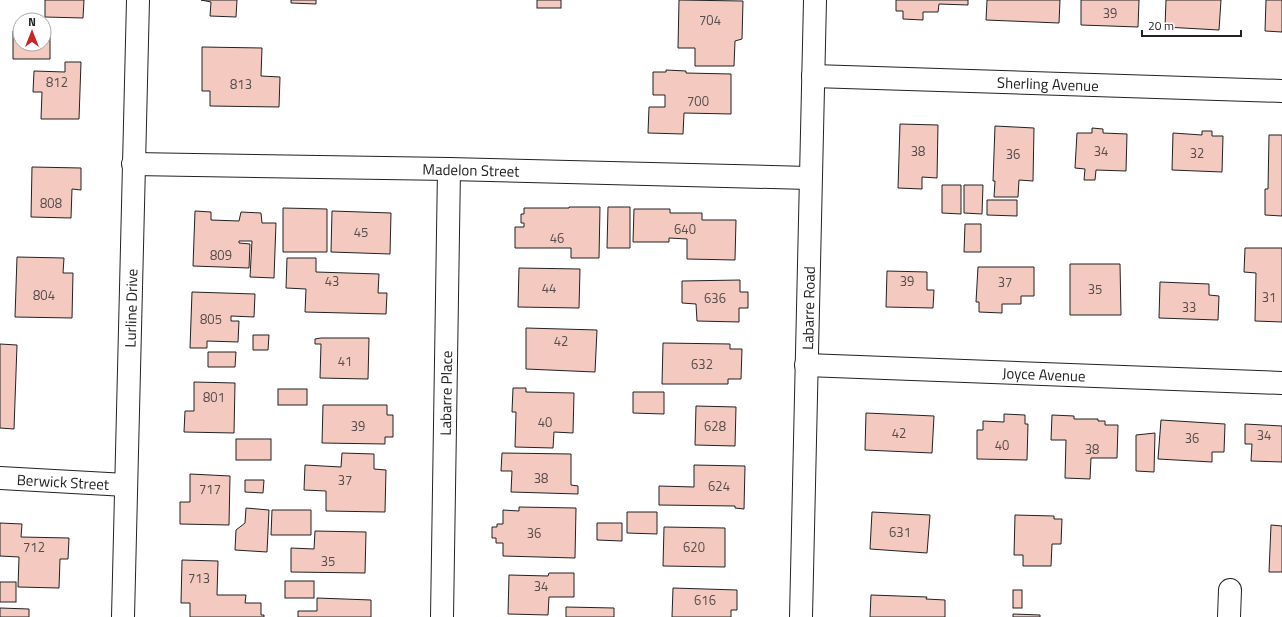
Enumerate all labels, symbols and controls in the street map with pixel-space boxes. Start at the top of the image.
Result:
house number: 39 [1103,3,1117,23]
house number: 704 [699,10,721,30]
north arrow [12,12,52,52]
scale bar [1142,12,1241,38]
text: N [28,14,36,30]
text: 20 m [1148,16,1174,35]
street label: Sherling Avenue [997,70,1099,97]
house number: 812 [46,72,68,92]
house number: 813 [230,74,252,94]
house number: 700 [687,91,709,111]
house number: 38 [911,141,925,161]
house number: 34 [1094,141,1108,161]
house number: 32 [1190,143,1204,163]
house number: 36 [1006,144,1020,164]
street label: Madelon Street [422,157,521,182]
house number: 808 [40,193,62,213]
house number: 640 [674,219,696,239]
house number: 45 [354,222,368,242]
house number: 46 [550,228,564,248]
house number: 809 [210,245,232,265]
street label: Labarre Road [796,266,820,350]
street label: Lurline Drive [118,268,143,348]
house number: 43 [325,271,339,291]
house number: 39 [900,271,914,291]
house number: 37 [998,272,1012,292]
house number: 44 [542,278,556,298]
house number: 35 [1088,279,1102,299]
house number: 804 [33,285,55,305]
house number: 31 [1262,287,1276,307]
house number: 636 [704,288,726,308]
house number: 33 [1182,297,1196,317]
house number: 805 [200,309,222,329]
house number: 42 [554,331,568,351]
street label: Labarre Place [433,350,458,436]
house number: 41 [338,351,352,371]
house number: 632 [691,354,713,374]
street label: Joyce Avenue [1002,361,1086,387]
house number: 801 [203,387,225,407]
house number: 40 [538,412,552,432]
house number: 39 [351,416,365,436]
house number: 628 [704,416,726,436]
house number: 42 [892,423,906,443]
house number: 34 [1257,425,1271,445]
house number: 36 [1185,428,1199,448]
house number: 40 [995,435,1009,455]
house number: 38 [1085,439,1099,459]
street label: Berwick Street [16,467,110,496]
house number: 38 [534,468,548,488]
house number: 37 [338,470,352,490]
house number: 624 [708,476,730,496]
house number: 717 [199,479,221,499]
house number: 631 [889,522,911,542]
house number: 36 [527,523,541,543]
house number: 712 [23,537,45,557]
house number: 620 [683,537,705,557]
house number: 35 [321,551,335,571]
house number: 713 [188,568,210,588]
house number: 34 [534,576,548,596]
house number: 616 [694,590,716,610]

